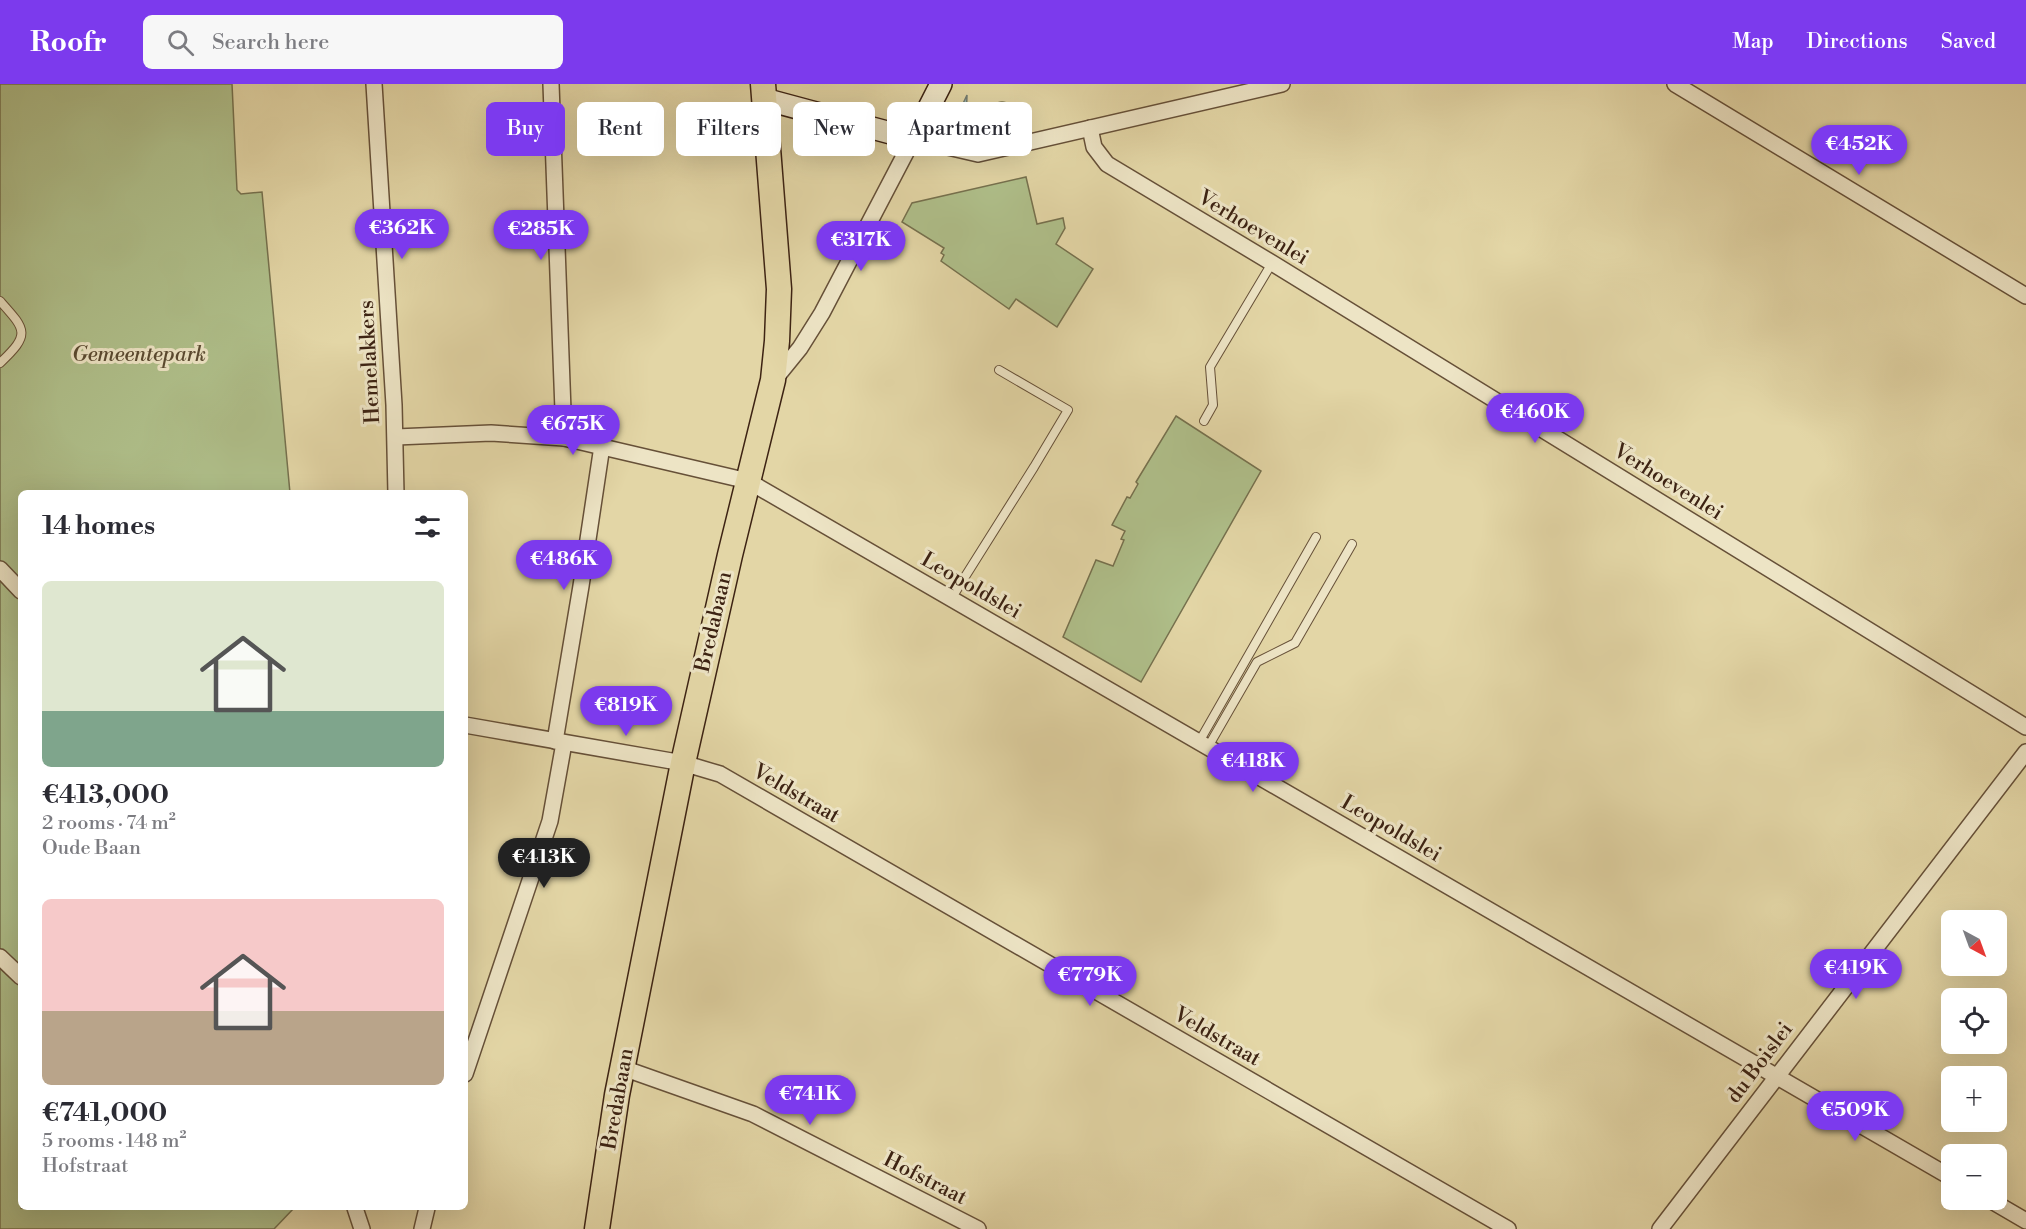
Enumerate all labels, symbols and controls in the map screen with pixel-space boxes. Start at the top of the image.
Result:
search box [143,15,563,69]
text: Roofr [30,25,107,60]
icon: search [164,26,197,59]
text: Search here [212,29,329,56]
text: Map [1732,29,1774,55]
text: Directions [1807,29,1908,55]
text: Saved [1941,29,1996,55]
chip: Buy [486,102,565,156]
chip: Rent [577,102,664,156]
chip: Filters [676,102,781,156]
chip: New [793,102,875,156]
chip: Apartment [887,102,1032,156]
pin: €452K [1817,125,1901,176]
text: €452K [1825,132,1893,157]
street label: Verhoevenlei [1192,184,1313,271]
pin: €362K [360,209,444,260]
pin: €285K [499,210,583,261]
text: €362K [369,216,435,241]
text: €285K [508,217,574,242]
pin: €317K [819,221,903,272]
text: €317K [830,228,892,253]
street label: Hemelakkers [354,299,386,425]
park label: Gemeentepark [72,342,206,368]
pin: €460K [1493,393,1577,444]
text: €460K [1500,400,1570,425]
pin: €675K [531,405,615,456]
text: €675K [541,412,605,437]
street label: Verhoevenlei [1608,437,1728,526]
text: 14 homes [42,510,155,542]
icon: filters [411,510,444,543]
pin: €486K [522,540,606,591]
text: €486K [530,547,598,572]
street label: Leopoldslei [916,547,1026,625]
street label: Bredabaan [690,569,738,676]
icon: home [189,620,297,728]
pin: €819K [584,686,668,737]
text: €819K [594,693,658,718]
pin: €418K [1211,742,1295,793]
text: €418K [1221,749,1285,774]
street label: Veldstraat [747,758,845,830]
text: €413,000 [42,779,169,811]
street label: Leopoldslei [1336,790,1446,868]
text: 2 rooms · 74 m² [42,811,176,836]
text: Oude Baan [42,836,141,861]
pin: €413K [502,838,586,889]
text: €413K [512,845,576,870]
north arrow [1941,910,2007,976]
map controls [1941,910,2007,1210]
icon: home [189,938,297,1046]
pin: €419K [1814,949,1898,1000]
pin: €779K [1048,956,1132,1007]
text: €419K [1824,956,1888,981]
text: €779K [1058,963,1122,988]
button: locate [1941,988,2007,1054]
street label: Veldstraat [1168,1001,1266,1073]
street label: du Boislei [1721,1017,1799,1109]
street label: Bredabaan [596,1046,640,1153]
button: + [1941,1066,2007,1132]
pin: €741K [768,1075,852,1126]
text: €741K [779,1082,841,1107]
pin: €509K [1813,1091,1897,1142]
text: €741,000 [42,1097,167,1129]
text: €509K [1821,1098,1889,1123]
text: 5 rooms · 148 m² [42,1129,186,1154]
button: − [1941,1144,2007,1210]
street label: Hofstraat [879,1147,972,1211]
text: Hofstraat [42,1154,128,1179]

